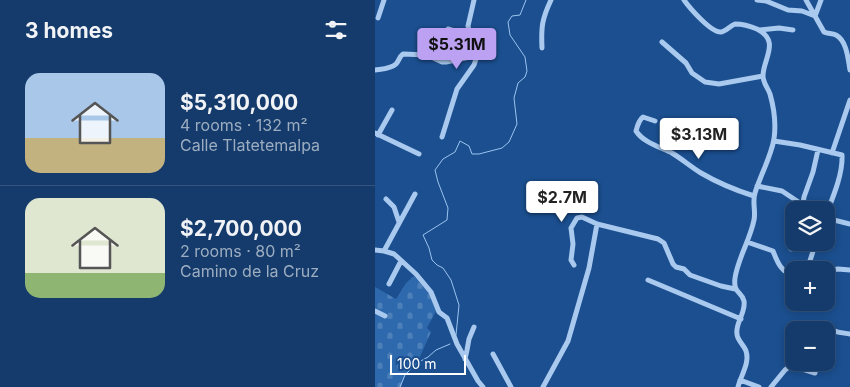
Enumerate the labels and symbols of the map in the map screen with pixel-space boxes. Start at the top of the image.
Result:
pin: $5.31M [416,28,498,70]
pin: $3.13M [658,118,740,160]
pin: $2.7M [527,180,597,223]
scale bar [390,352,466,375]

